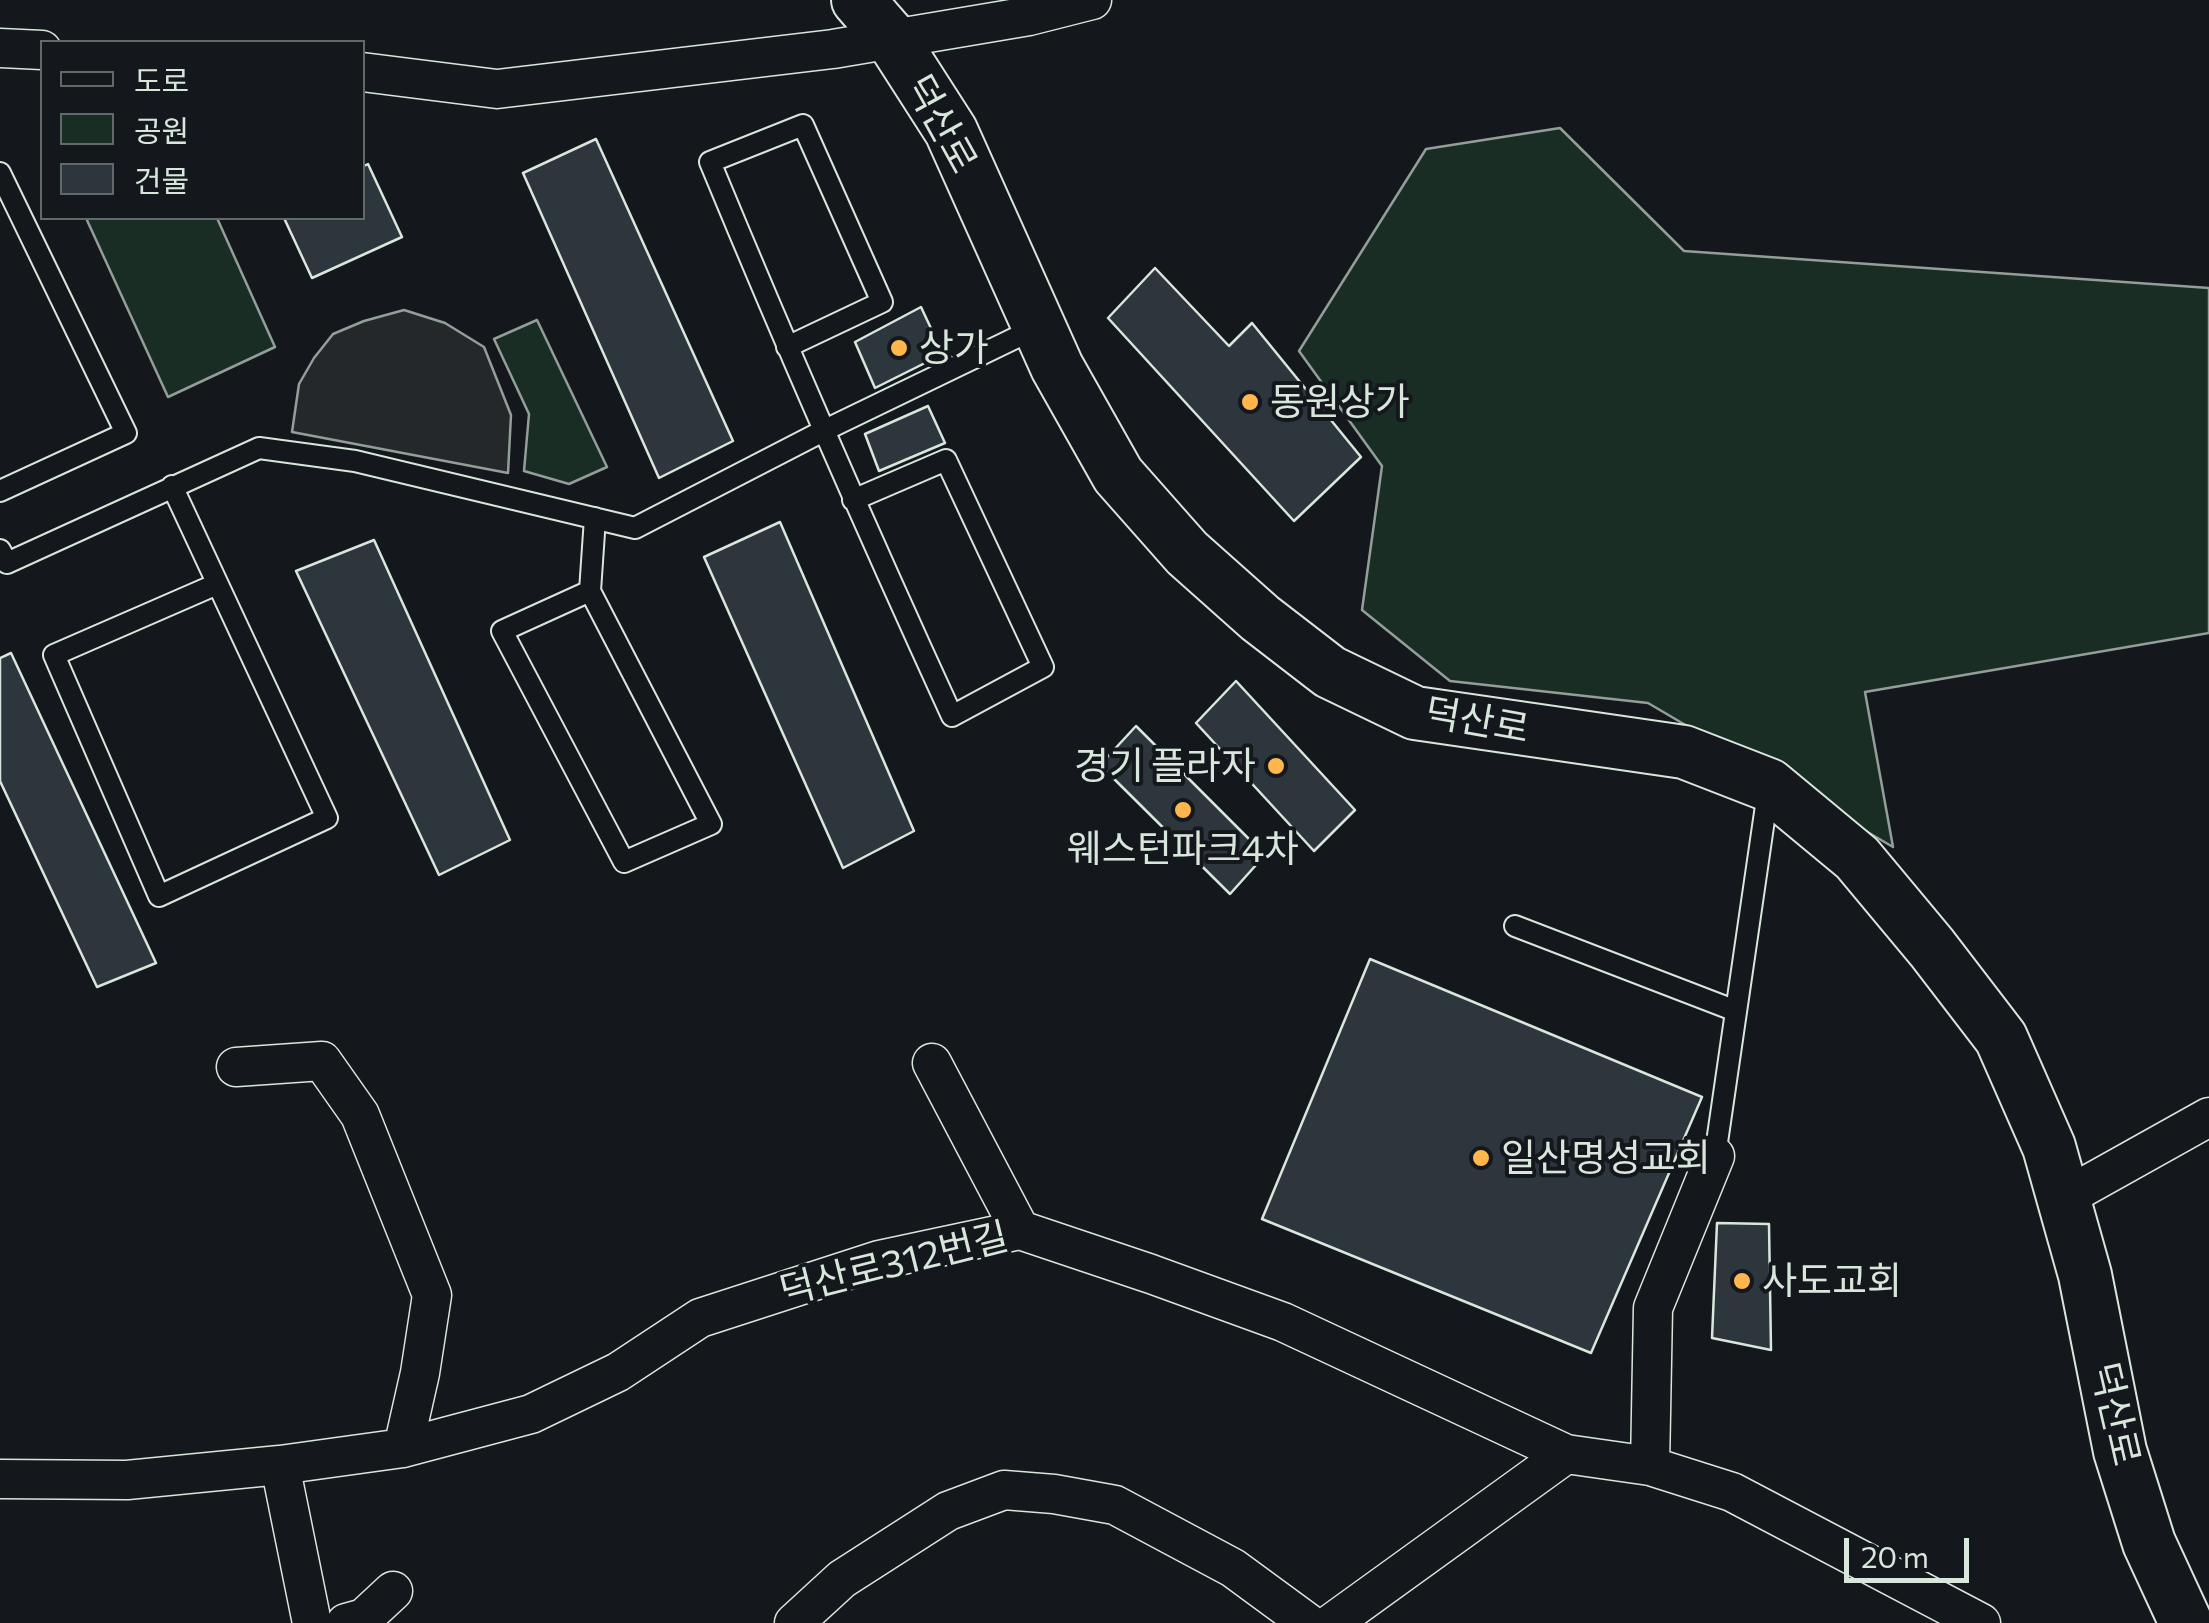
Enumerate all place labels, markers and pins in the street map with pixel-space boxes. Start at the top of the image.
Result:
place label: 상가 [919,325,989,371]
marker: 상가 [888,337,910,359]
place label: 동원상가 [1270,379,1410,425]
marker: 동원상가 [1239,391,1261,413]
place label: 경기 플라자 [1074,743,1256,789]
marker: 경기 플라자 [1265,755,1287,777]
marker: 웨스턴파크4차 [1172,799,1194,821]
place label: 웨스턴파크4차 [1067,826,1299,872]
place label: 일산명성교회 [1501,1135,1711,1181]
marker: 일산명성교회 [1470,1147,1492,1169]
place label: 사도교회 [1762,1258,1902,1304]
marker: 사도교회 [1731,1270,1753,1292]

